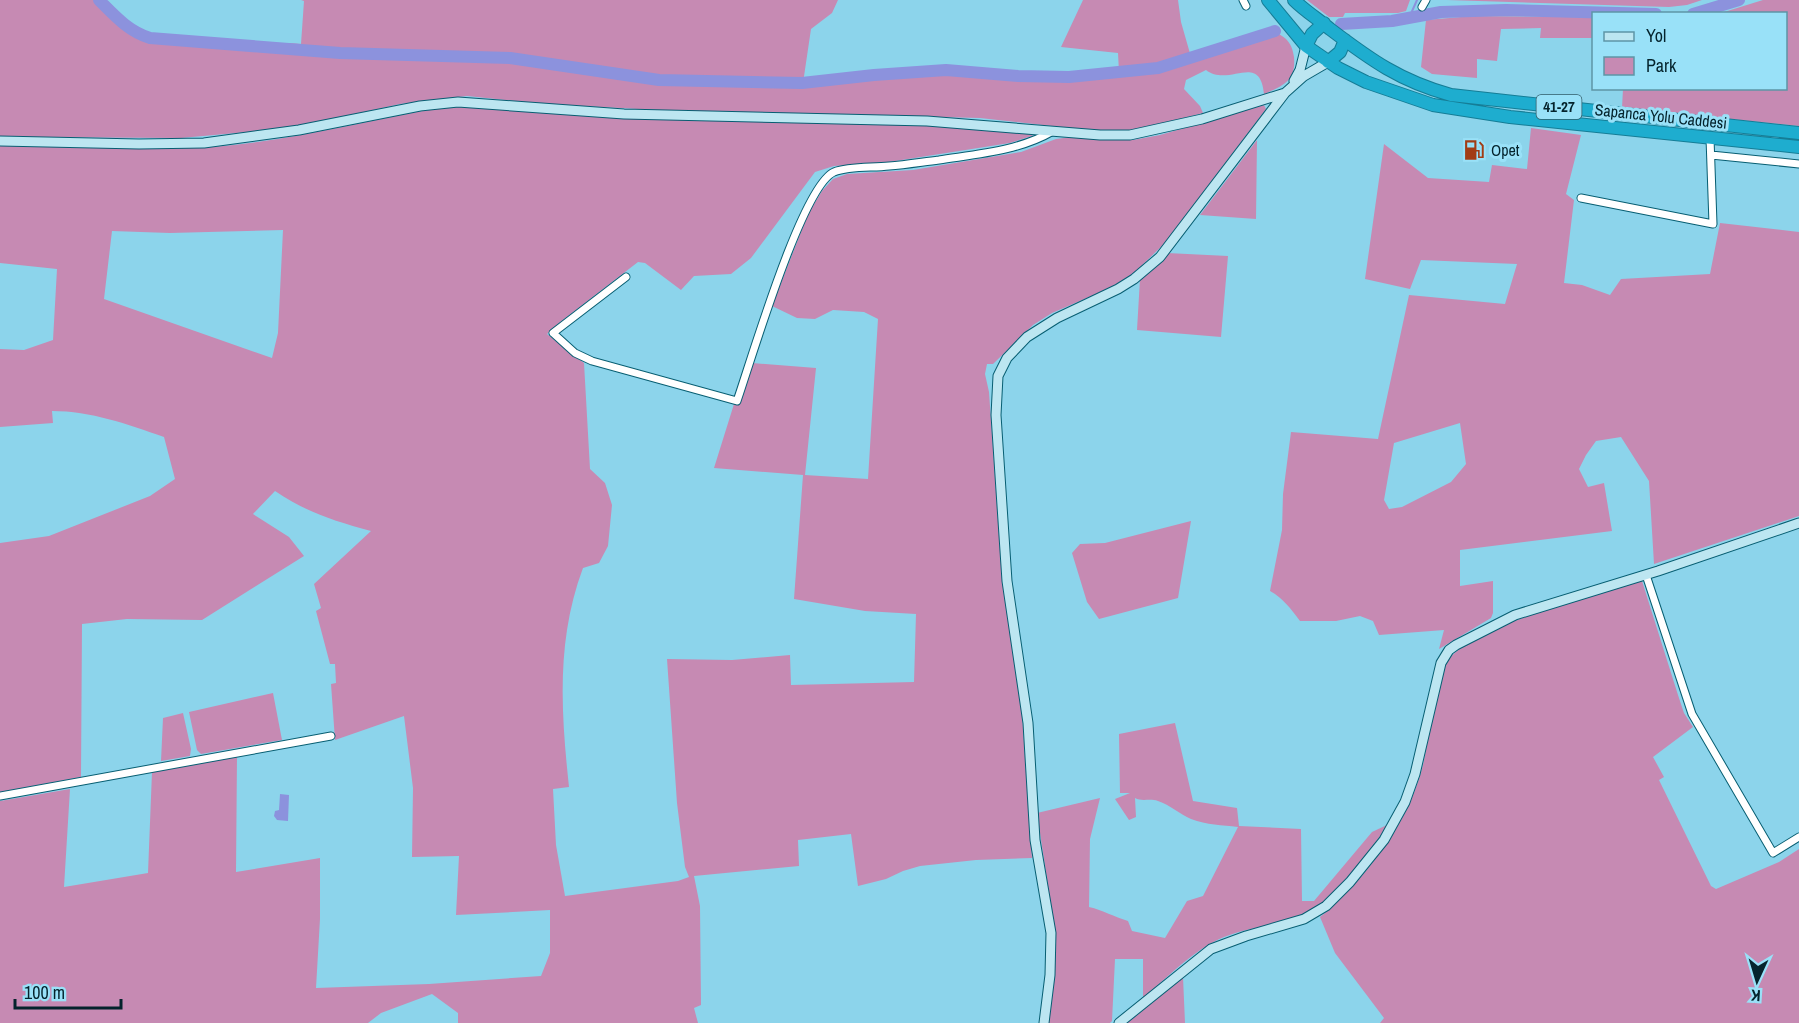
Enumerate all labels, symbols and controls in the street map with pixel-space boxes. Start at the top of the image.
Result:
legend [1592,12,1787,90]
text: Yol [1646,23,1666,48]
text: Park [1646,53,1677,78]
road number: 41-27 [1536,95,1582,119]
street label: Sapanca Yolu Caddesi [1594,98,1728,134]
fuel station icon: Opet [1462,138,1486,162]
place label: Opet [1491,139,1520,161]
north arrow [1727,951,1787,1011]
scale bar [15,972,122,1010]
text: 100 m [24,980,65,1005]
text: K [1750,985,1761,1007]

